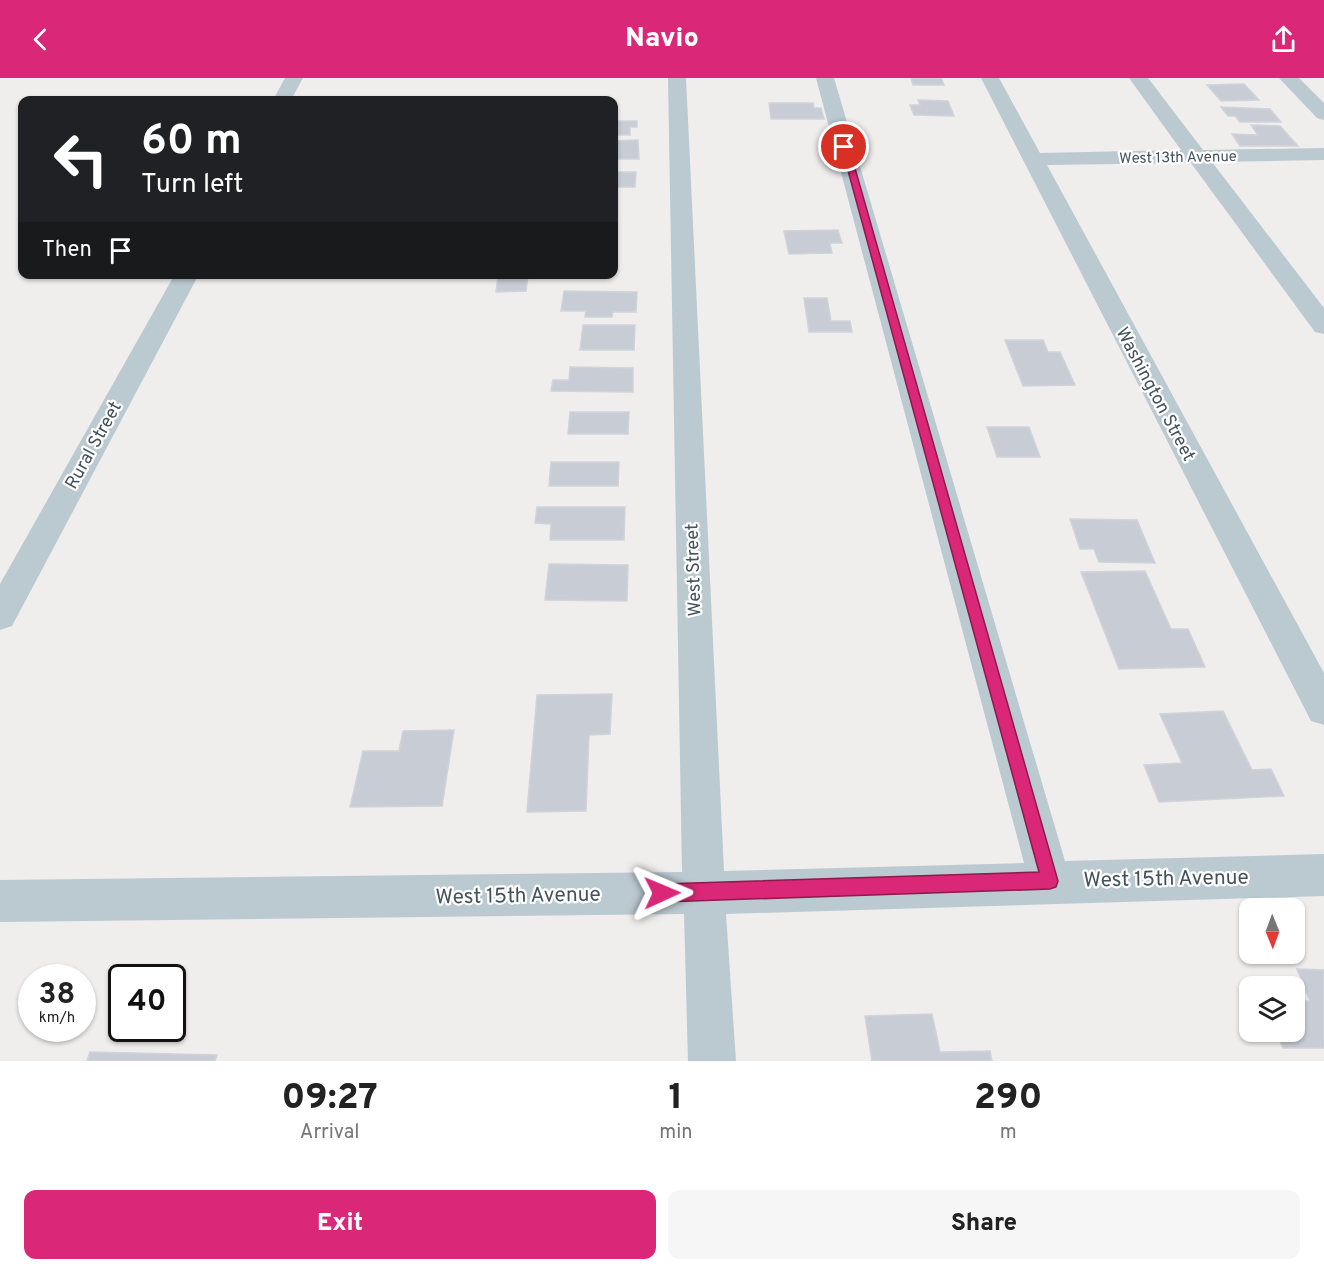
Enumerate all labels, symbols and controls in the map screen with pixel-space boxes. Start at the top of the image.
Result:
text: Navio [625,22,699,56]
icon: back [24,23,57,56]
icon: share [1267,23,1300,56]
text: 60 m [141,116,242,169]
icon: left [42,120,120,198]
pin [818,121,869,172]
icon: arrive [827,130,860,163]
street label: West 13th Avenue [1119,148,1237,169]
text: Turn left [141,168,243,202]
icon: arrive [104,234,137,267]
text: Then [42,237,92,264]
street label: Washington Street [1110,324,1200,466]
street label: Rural Street [61,398,128,494]
street label: West Street [681,523,708,617]
position arrow [630,861,694,925]
street label: West 15th Avenue [1083,865,1249,894]
street label: West 15th Avenue [435,882,601,911]
north arrow [1239,898,1305,964]
map controls [1239,898,1305,1042]
speed limit sign: 40 [108,964,186,1042]
button: layers [1239,976,1305,1042]
text: 38 [39,977,75,1014]
text: km/h [39,1009,75,1028]
text: 09:27 [281,1076,378,1122]
text: 1 [669,1076,683,1122]
text: 290 [974,1076,1042,1122]
text: Arrival [300,1120,359,1146]
text: min [659,1120,693,1146]
text: m [1000,1120,1017,1146]
button: Exit [24,1190,656,1259]
button: Share [668,1190,1300,1259]

